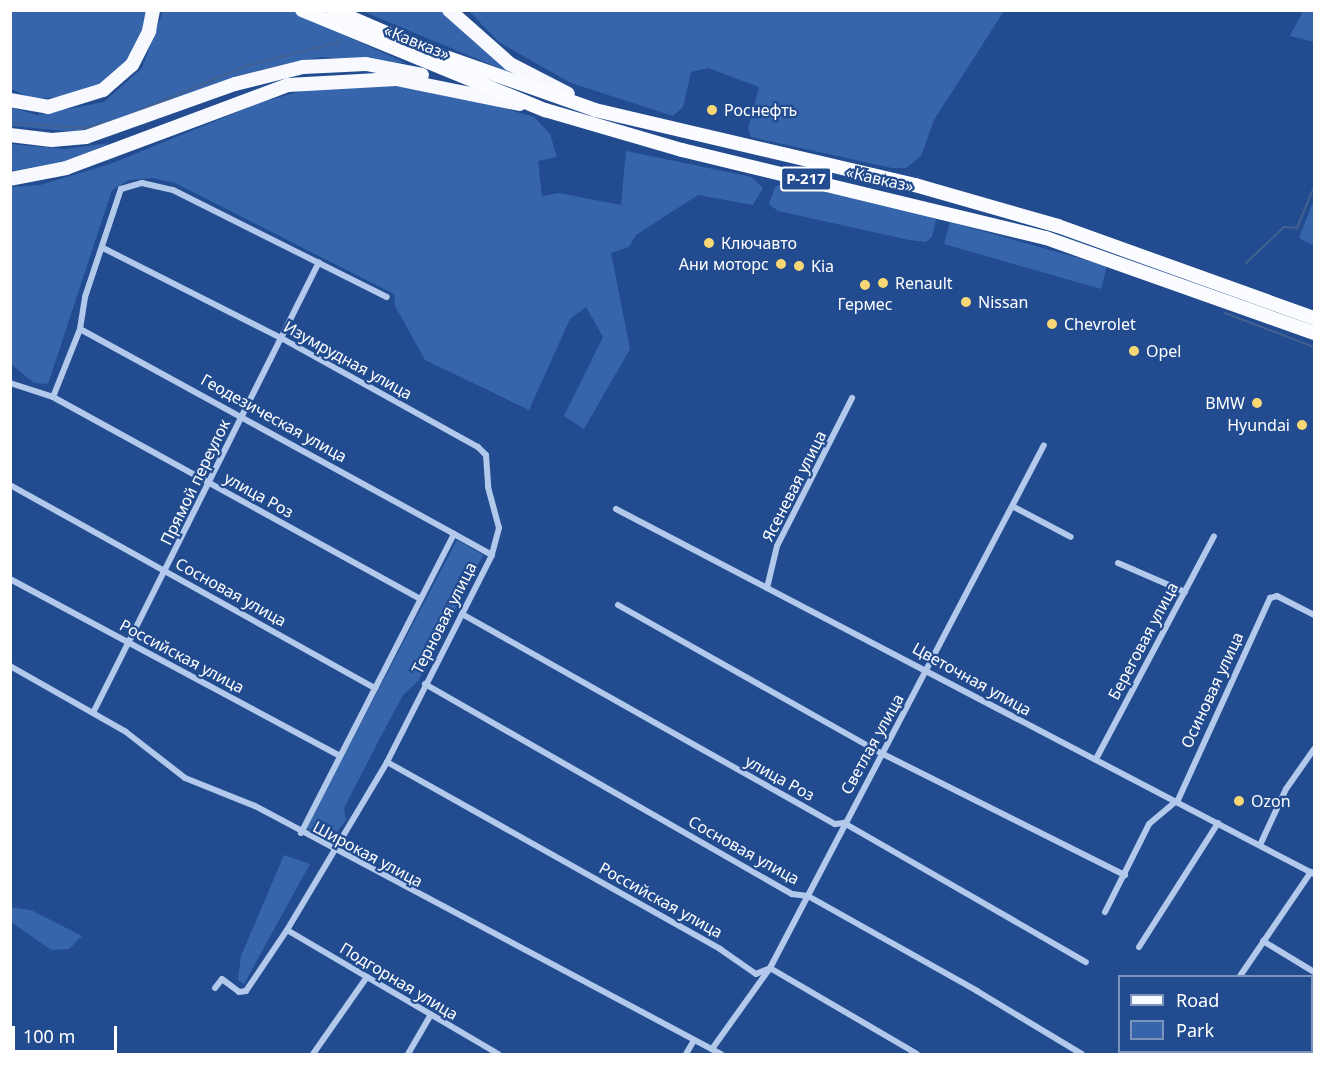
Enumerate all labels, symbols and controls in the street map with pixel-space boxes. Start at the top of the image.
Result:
street label: «Кавказ» [381,20,453,64]
place label: Роснефть [724,100,797,120]
marker: Роснефть [705,103,719,117]
street label: «Кавказ» [844,162,916,196]
road number: Р-217 [779,167,833,191]
place label: Ключавто [721,233,797,253]
marker: Ключавто [702,236,716,250]
place label: Ани моторс [679,254,769,274]
place label: Kia [811,256,834,276]
marker: Ани моторс [774,257,788,271]
marker: Kia [792,259,806,273]
place label: Renault [895,273,953,293]
marker: Renault [876,276,890,290]
marker: Гермес [858,278,872,292]
place label: Nissan [978,292,1028,312]
place label: Гермес [837,294,893,314]
marker: Nissan [959,295,973,309]
place label: Chevrolet [1064,314,1136,334]
street label: Изумрудная улица [280,317,416,403]
marker: Chevrolet [1045,317,1059,331]
place label: Opel [1146,341,1181,361]
marker: Opel [1127,344,1141,358]
street label: Геодезическая улица [198,370,350,466]
place label: BMW [1205,393,1245,413]
marker: BMW [1250,396,1264,410]
place label: Hyundai [1227,415,1290,435]
street label: Прямой переулок [156,416,234,548]
marker: Hyundai [1295,418,1309,432]
street label: Ясеневая улица [758,427,830,545]
street label: улица Роз [221,468,297,522]
street label: Сосновая улица [172,554,290,630]
street label: Терновая улица [408,559,480,677]
street label: Береговая улица [1104,579,1182,703]
street label: Российская улица [116,615,248,697]
street label: Осиновая улица [1177,629,1247,751]
street label: Цветочная улица [909,638,1035,720]
street label: Светлая улица [836,690,908,798]
street label: улица Роз [742,751,818,805]
place label: Ozon [1251,791,1291,811]
marker: Ozon [1232,794,1246,808]
street label: Сосновая улица [685,812,803,888]
street label: Широкая улица [310,817,426,891]
street label: Российская улица [596,858,726,942]
street label: Подгорная улица [336,938,462,1024]
legend [1118,975,1313,1053]
text: Road [1176,988,1219,1012]
scale bar [15,1014,120,1052]
text: Park [1176,1018,1214,1042]
text: 100 m [23,1024,75,1048]

